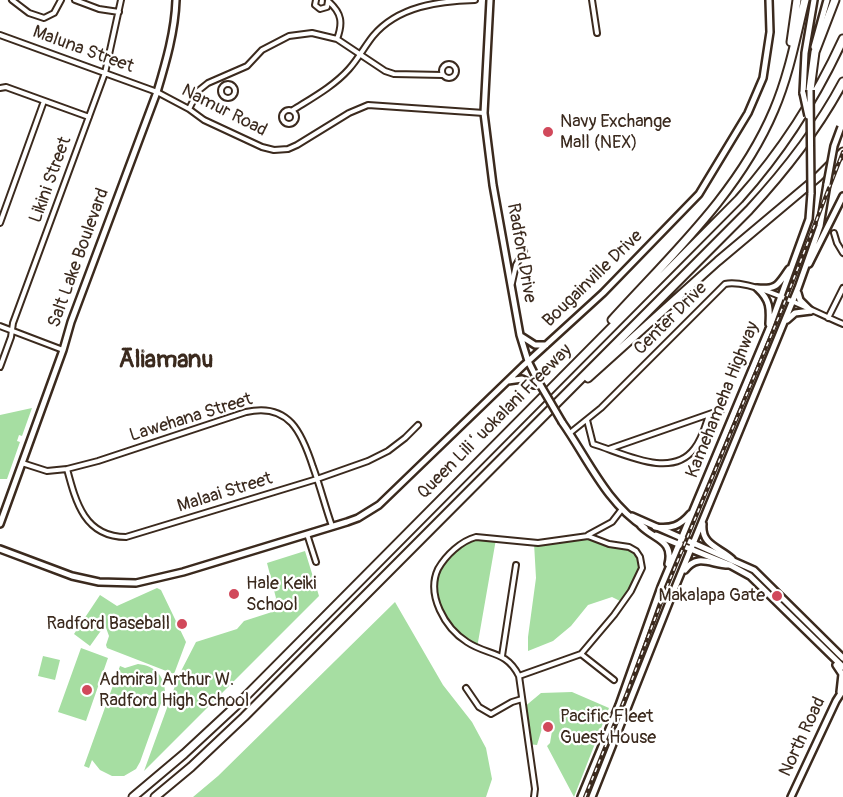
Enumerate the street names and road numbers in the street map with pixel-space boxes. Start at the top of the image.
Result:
street label: Maluna Street [30,22,136,78]
street label: Namur Road [178,80,270,142]
street label: Likini Street [25,134,77,226]
street label: Salt Lake Boulevard [44,185,114,331]
street label: Radford Drive [502,202,540,304]
street label: Bougainville Drive [539,226,647,332]
street label: Center Drive [630,278,712,360]
street label: Kamehameha Highway [682,319,764,481]
street label: Queen Liliʻuokalani Freeway [413,340,577,504]
street label: Lawehana Street [127,389,255,447]
street label: Malaai Street [175,468,275,518]
street label: North Road [775,694,831,780]

